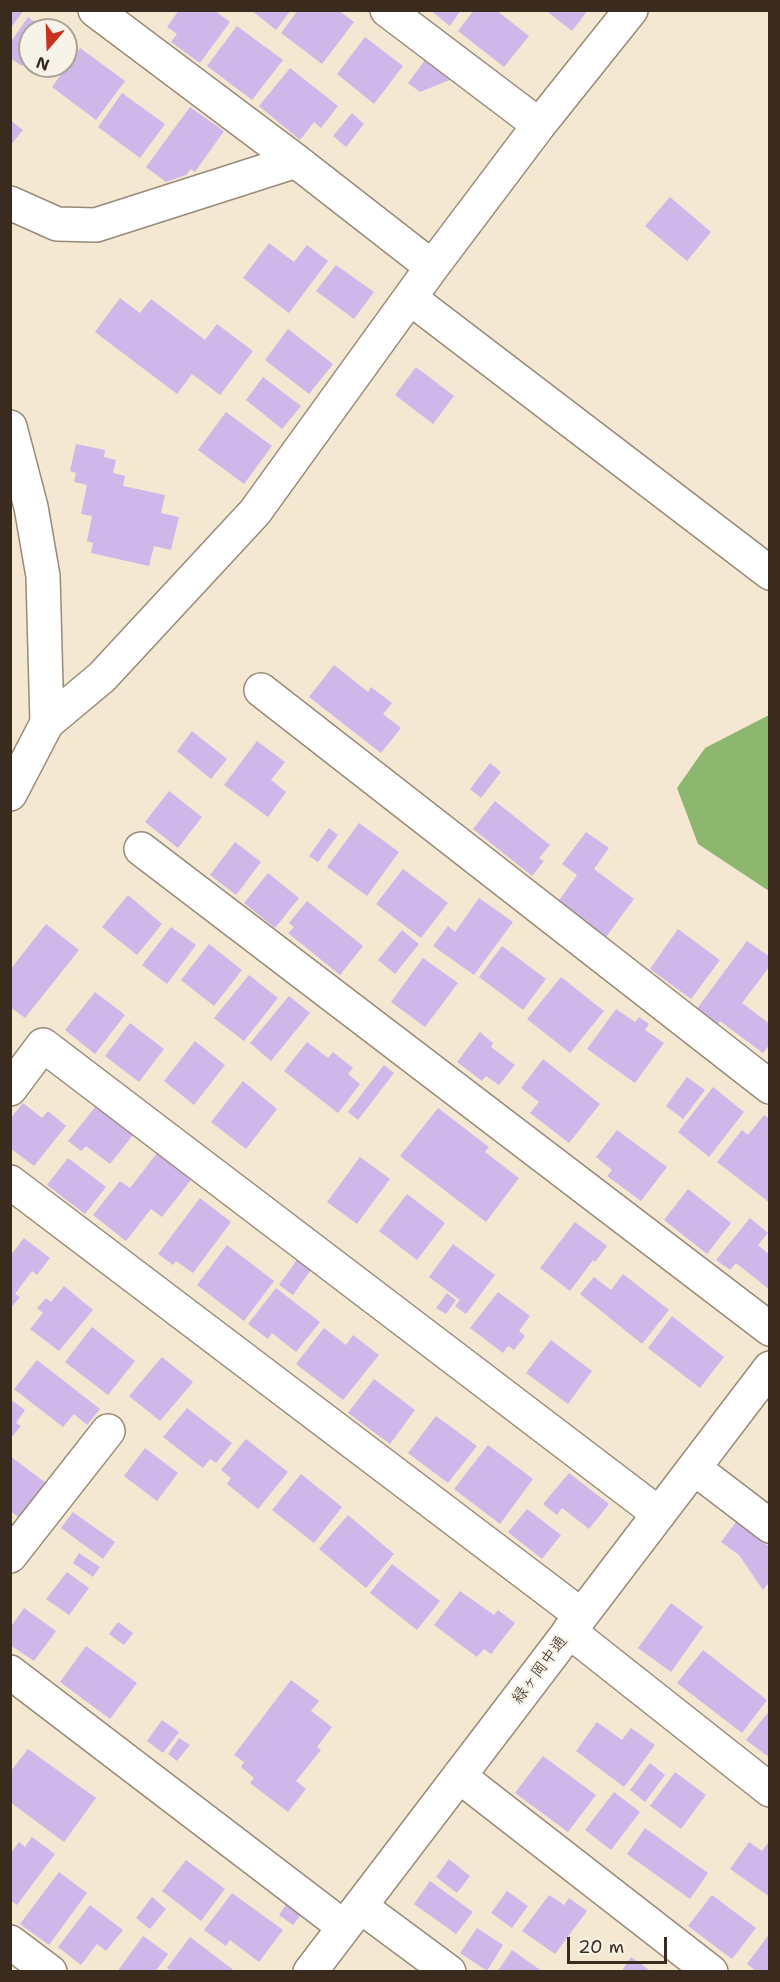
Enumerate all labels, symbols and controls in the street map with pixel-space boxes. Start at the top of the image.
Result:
north arrow [18,18,78,78]
text: N [33,52,52,76]
street label: 緑ヶ岡中通 [508,1632,572,1708]
scale bar [570,1925,670,1963]
text: 20 m [578,1935,624,1959]

